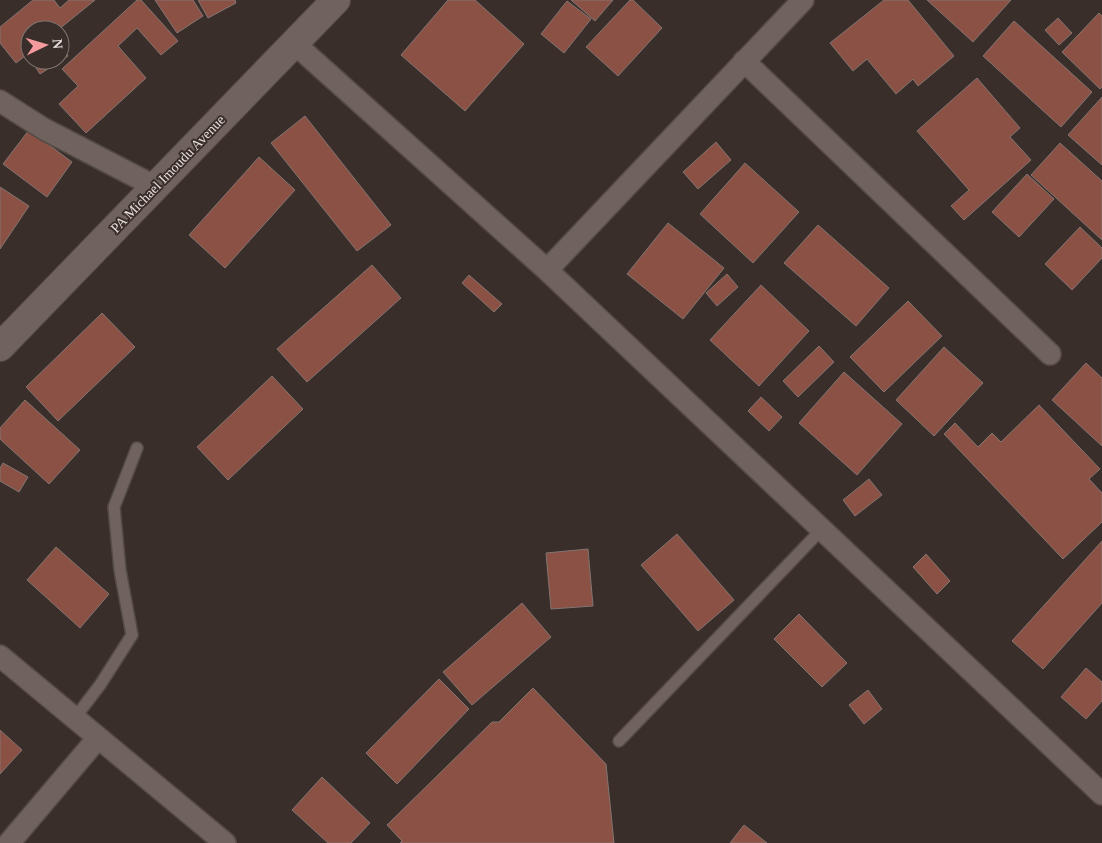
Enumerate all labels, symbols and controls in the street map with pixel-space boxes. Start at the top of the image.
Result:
north arrow [20,20,70,70]
text: N [50,38,65,50]
street label: PA Michael Imoudu Avenue [108,112,228,236]

